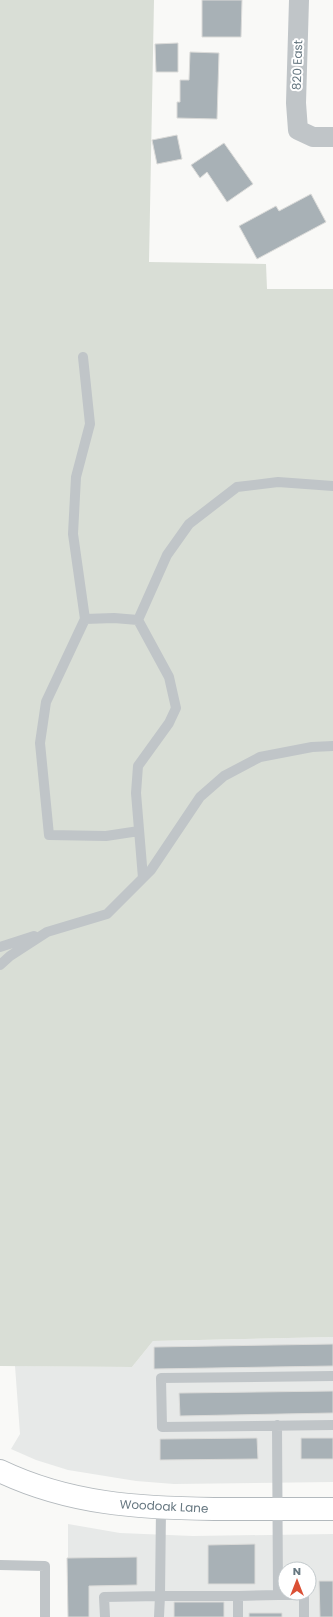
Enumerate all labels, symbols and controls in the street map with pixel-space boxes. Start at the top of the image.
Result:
street label: 820 East [288,40,306,90]
street label: Woodoak Lane [119,1495,209,1517]
north arrow [277,1561,317,1601]
text: N [293,1563,301,1579]

